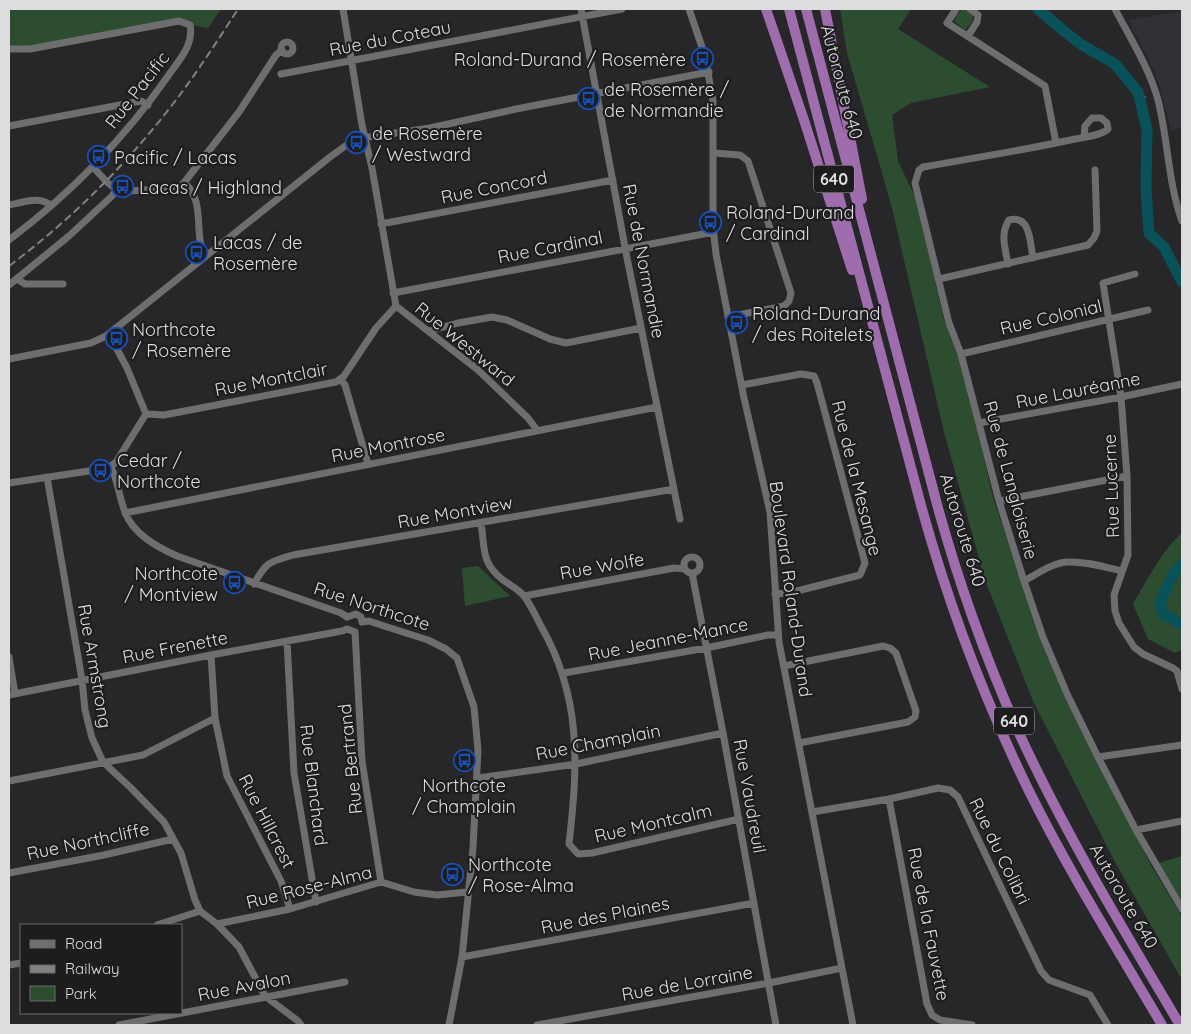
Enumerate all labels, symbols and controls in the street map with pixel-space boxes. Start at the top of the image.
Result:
street label: Rue du Coteau [327,15,453,61]
street label: Autoroute 640 [816,22,868,142]
street label: Rue Pacific [100,47,174,133]
bus stop icon: Roland-Durand / Rosemère [690,47,714,71]
place label: Roland-Durand / Rosemère [454,48,686,71]
place label: de Rosemère / de Normandie [604,78,730,122]
bus stop icon: de Rosemère / de Normandie [576,87,600,111]
place label: de Rosemère / Westward [372,122,483,166]
bus stop icon: de Rosemère / Westward [344,131,368,155]
bus stop icon: Pacific / Lacas [86,145,110,169]
place label: Pacific / Lacas [114,146,237,169]
street label: Rue Concord [439,165,549,209]
road number: 640 [814,165,854,192]
bus stop icon: Lacas / Highland [111,175,135,199]
place label: Lacas / Highland [139,176,282,199]
street label: Rue de Normandie [618,182,670,340]
place label: Roland-Durand / Cardinal [726,201,854,245]
bus stop icon: Roland-Durand / Cardinal [698,210,722,234]
street label: Rue Cardinal [495,226,605,268]
place label: Lacas / de Rosemère [213,231,302,275]
bus stop icon: Lacas / de Rosemère [185,240,209,264]
street label: Rue Colonial [998,294,1104,340]
street label: Rue Westward [410,297,520,391]
place label: Roland-Durand / des Roitelets [752,302,880,346]
bus stop icon: Roland-Durand / des Roitelets [724,311,748,335]
place label: Northcote / Rosemère [132,318,231,362]
bus stop icon: Northcote / Rosemère [104,327,128,351]
street label: Rue Montclair [213,357,329,401]
street label: Rue Lauréanne [1014,367,1142,413]
street label: Rue de la Mesange [827,398,887,558]
street label: Rue de Langloiserie [979,398,1043,562]
street label: Rue Montrose [329,423,447,467]
street label: Rue Lucerne [1098,434,1124,538]
place label: Cedar / Northcote [117,449,201,493]
bus stop icon: Cedar / Northcote [89,458,113,482]
street label: Autoroute 640 [935,470,991,590]
street label: Boulevard Roland-Durand [764,479,818,699]
street label: Rue Montview [396,491,514,533]
street label: Rue Wolfe [558,547,646,585]
place label: Northcote / Montview [124,562,218,606]
bus stop icon: Northcote / Montview [222,571,246,595]
street label: Rue Northcote [311,576,433,636]
street label: Rue Armstrong [73,602,117,730]
street label: Rue Jeanne-Mance [586,612,750,666]
street label: Rue Frenette [120,626,230,668]
street label: Rue Bertrand [333,703,367,815]
road number: 640 [994,708,1034,734]
street label: Rue Champlain [534,719,662,765]
street label: Rue Blanchard [295,723,333,847]
street label: Rue Vaudreuil [729,737,771,855]
bus stop icon: Northcote / Champlain [452,748,476,772]
street label: Rue Hillcrest [233,770,301,872]
place label: Northcote / Champlain [412,774,516,818]
street label: Rue du Colibri [964,794,1036,908]
street label: Rue Montcalm [592,798,714,848]
street label: Rue Northcliffe [25,817,151,865]
street label: Autoroute 640 [1085,839,1163,953]
street label: Rue de la Fauvette [903,845,955,1003]
place label: Northcote / Rose-Alma [468,853,574,897]
street label: Rue Rose-Alma [244,860,374,914]
bus stop icon: Northcote / Rose-Alma [440,862,464,886]
street label: Rue des Plaines [539,891,671,939]
legend [20,924,182,1014]
text: Road [65,934,102,953]
text: Railway [65,959,120,978]
street label: Rue de Lorraine [620,960,754,1006]
street label: Rue Avalon [196,966,292,1006]
text: Park [65,984,97,1003]

